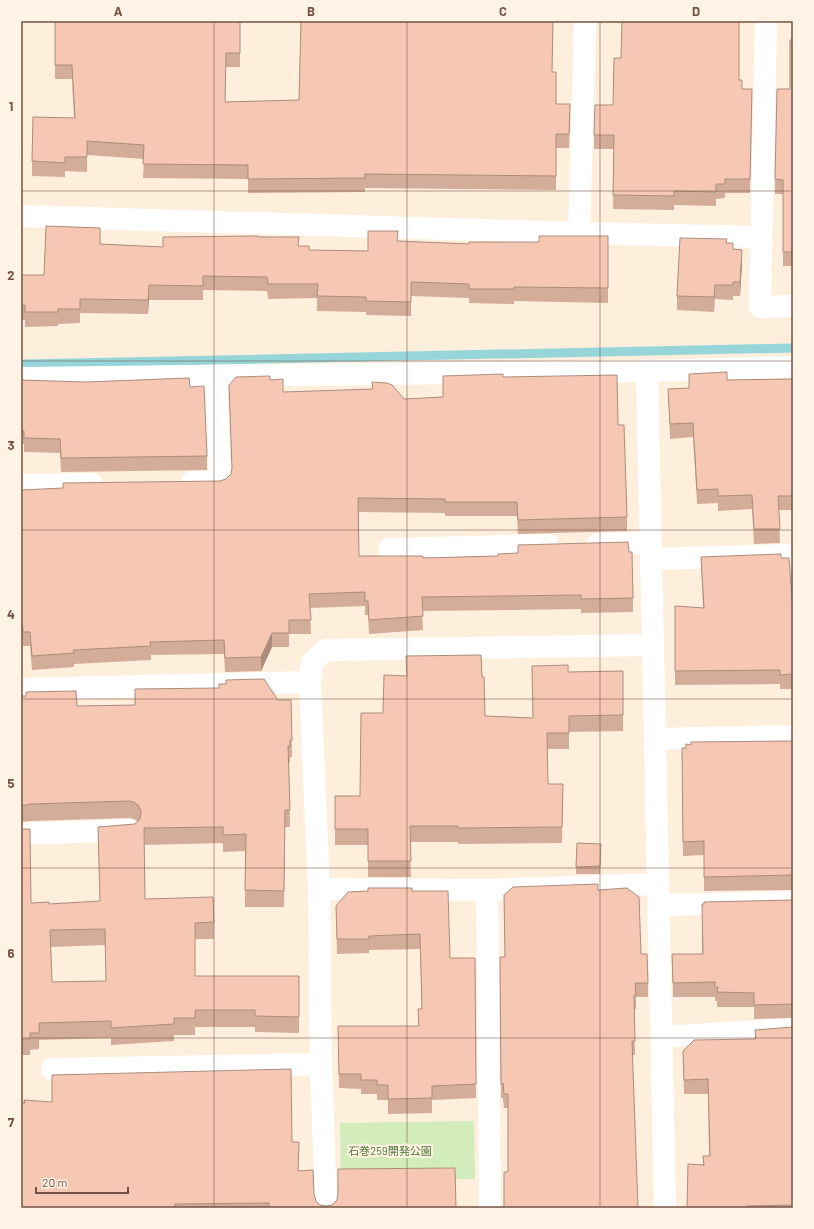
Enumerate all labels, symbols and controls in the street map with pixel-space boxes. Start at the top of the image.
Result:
text: A [114,3,123,19]
text: B [307,3,315,19]
text: C [499,3,507,19]
text: D [692,3,700,19]
text: 1 [9,98,13,114]
text: 2 [7,267,15,283]
text: 3 [7,437,15,453]
text: 4 [7,606,15,622]
text: 5 [7,775,15,791]
text: 6 [8,945,15,961]
text: 7 [8,1114,15,1130]
park label: 石巻259開発公園 [348,1144,432,1157]
scale bar [36,1169,128,1195]
text: 20 m [42,1175,68,1189]

